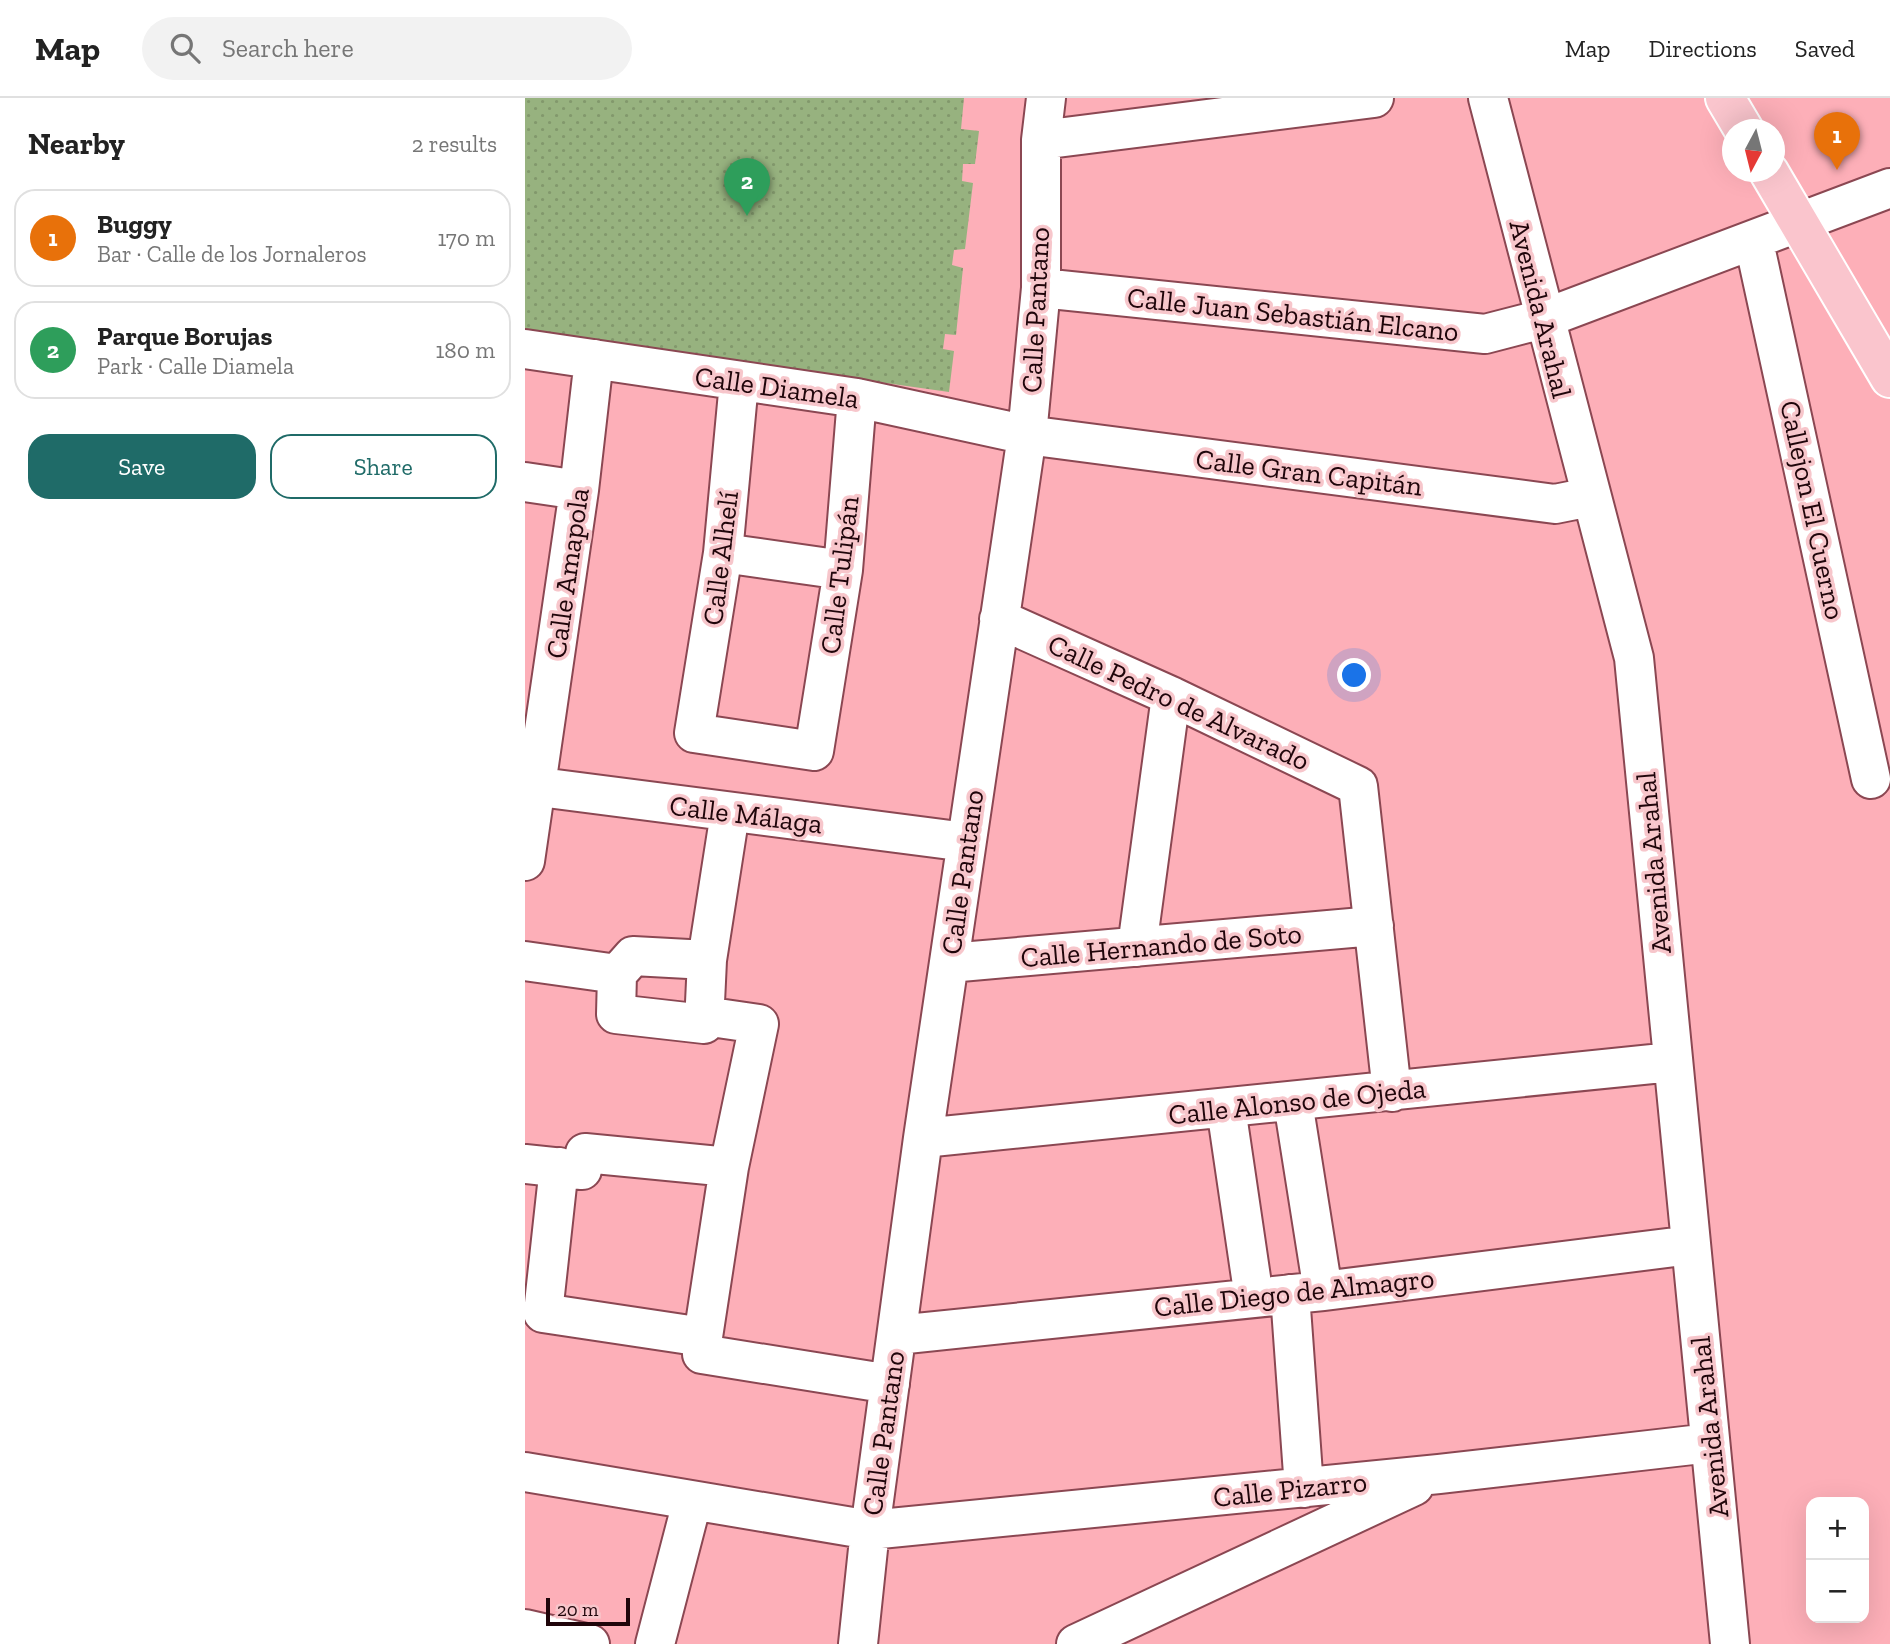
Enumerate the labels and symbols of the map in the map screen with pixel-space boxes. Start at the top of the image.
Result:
pin: 1 [1814,112,1860,170]
north arrow [1722,119,1785,182]
pin: 2 [724,158,770,216]
street label: Avenida Arahal [1502,217,1579,401]
street label: Calle Pantano [1015,226,1056,394]
street label: Calle Juan Sebastián Elcano [1126,281,1460,348]
street label: Calle Diamela [693,360,862,415]
street label: Callejon El Cuerno [1773,398,1852,623]
street label: Calle Gran Capitán [1194,442,1424,503]
street label: Calle Amapola [539,485,596,660]
street label: Calle Alhelí [696,489,745,627]
street label: Calle Tulipán [813,494,866,656]
street label: Calle Pedro de Alvarado [1043,627,1315,778]
your location [1337,658,1371,692]
street label: Avenida Arahal [1629,771,1678,955]
street label: Calle Pantano [935,788,990,956]
street label: Calle Málaga [668,789,825,840]
street label: Calle Hernando de Soto [1019,917,1303,974]
street label: Calle Alonso de Ojeda [1167,1072,1428,1131]
street label: Calle Diego de Almagro [1152,1261,1436,1324]
street label: Avenida Arahal [1684,1335,1735,1519]
street label: Calle Pantano [856,1349,911,1517]
street label: Calle Pizarro [1212,1465,1369,1514]
scale bar [546,1595,630,1627]

